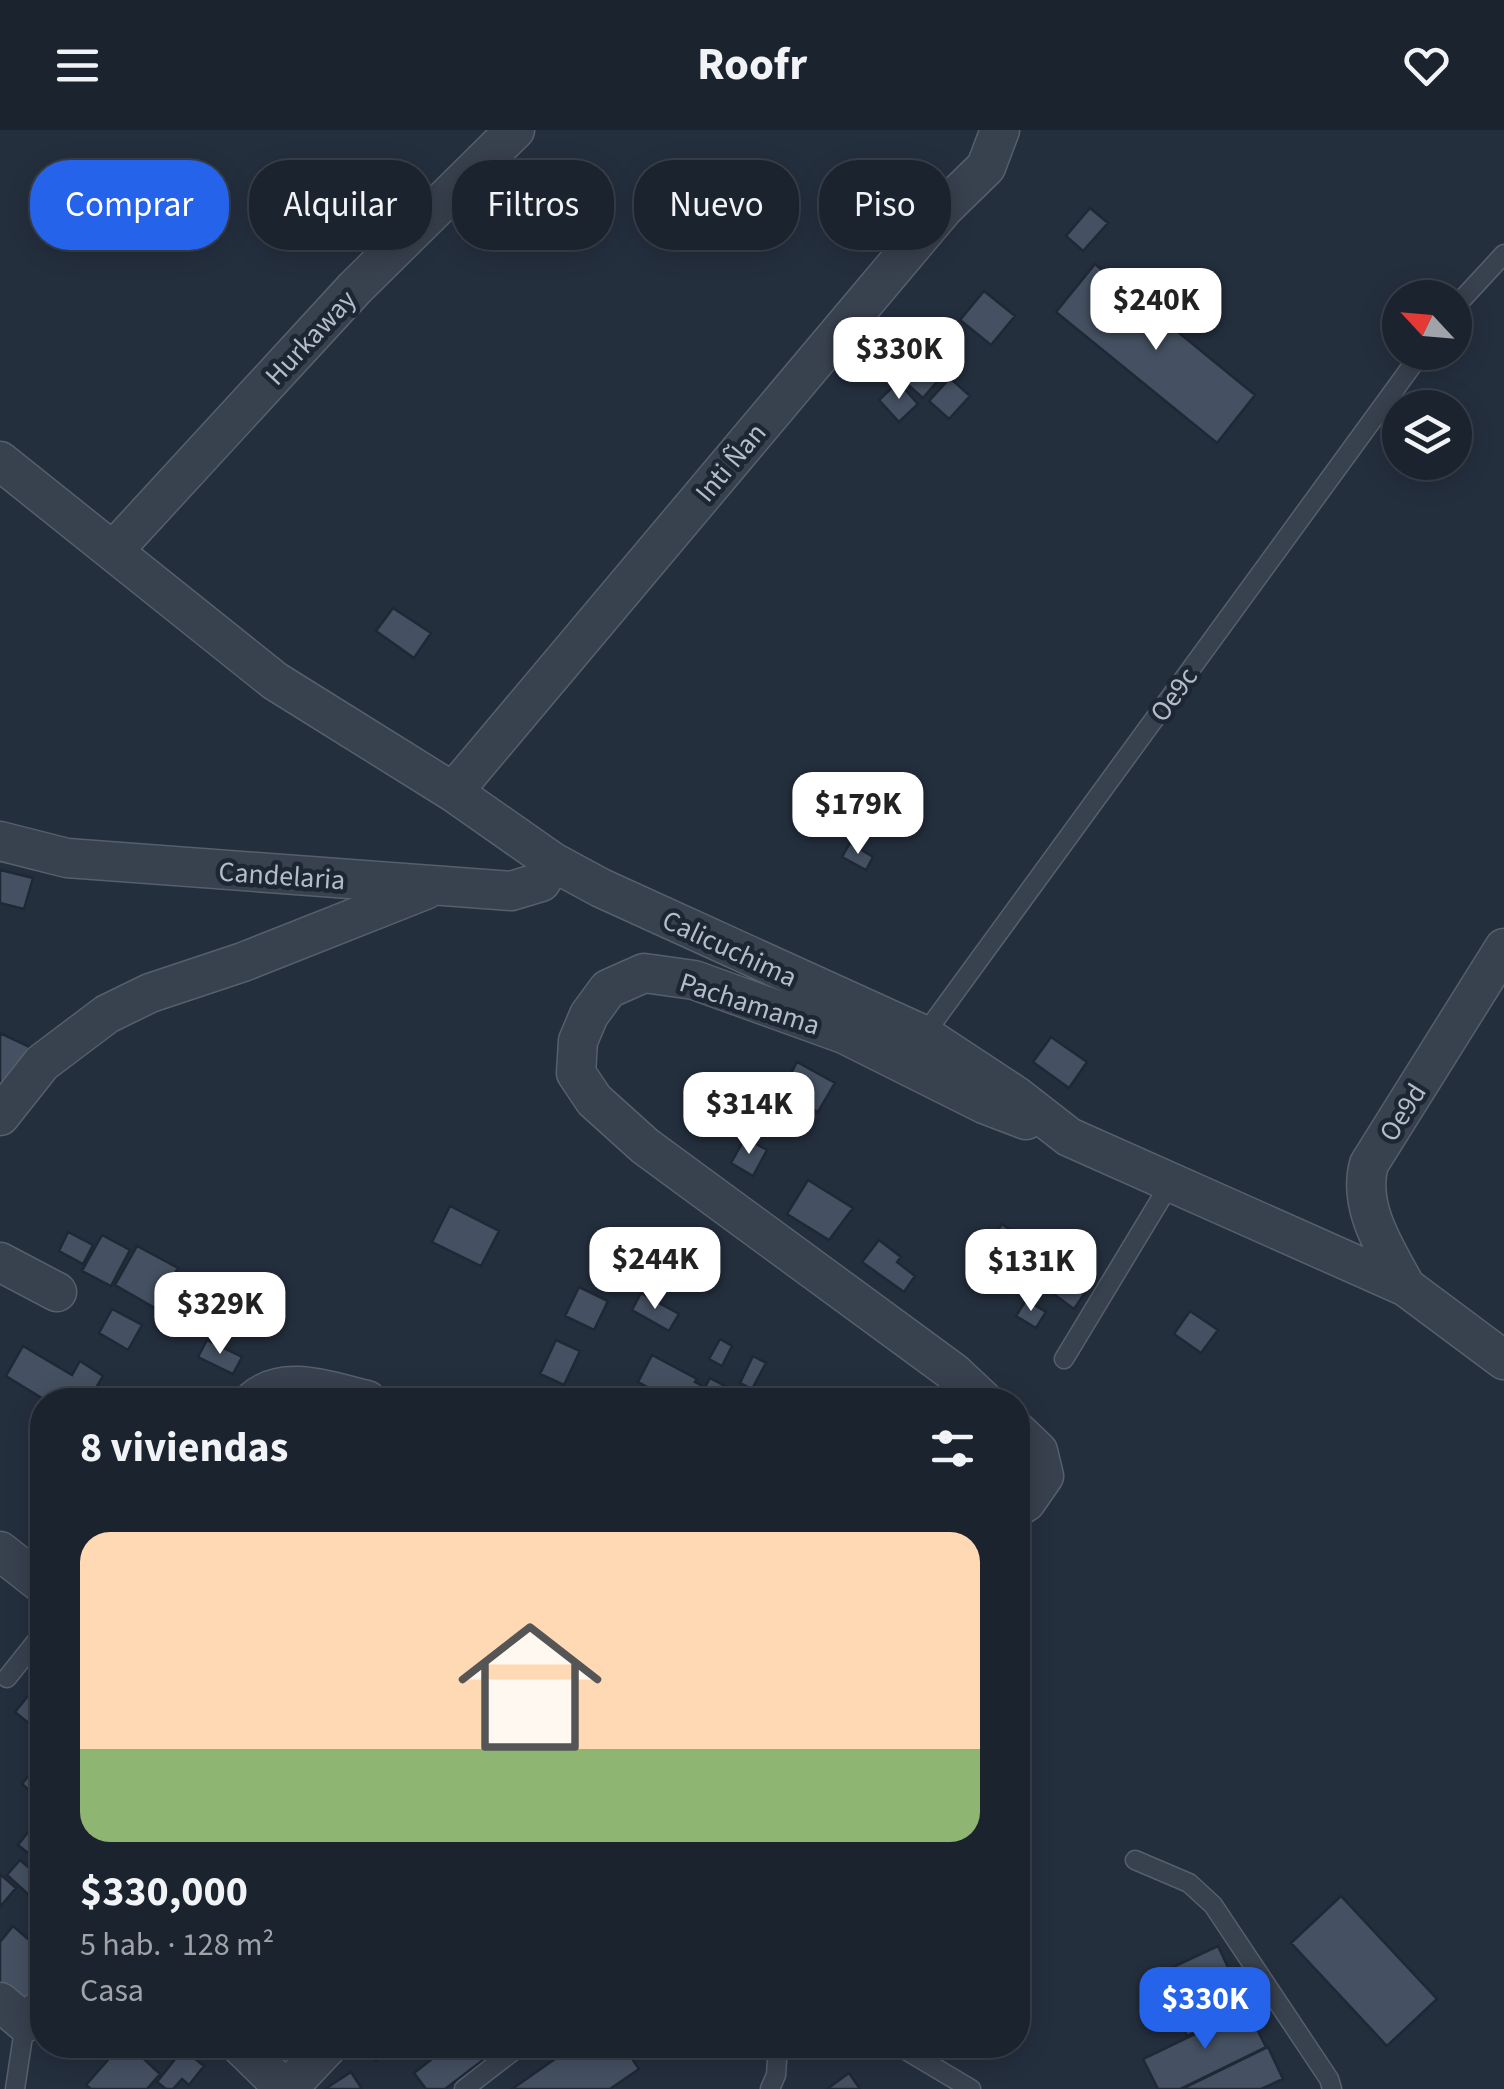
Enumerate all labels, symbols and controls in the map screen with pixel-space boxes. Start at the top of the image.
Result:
text: Roofr [697,33,807,97]
icon: menu [50,38,105,93]
icon: heart [1399,38,1454,93]
chip: Comprar [30,160,229,250]
chip: Alquilar [249,160,432,250]
chip: Filtros [452,160,614,250]
chip: Nuevo [634,160,799,250]
chip: Piso [819,160,951,250]
pin: $240K [1086,268,1226,353]
text: $240K [1112,277,1200,323]
north arrow [1382,280,1472,370]
map controls [1382,280,1472,480]
street label: Hurkaway [256,281,366,394]
pin: $330K [829,317,969,402]
text: $330K [855,326,943,372]
button: layers [1382,390,1472,480]
street label: Inti Ñan [686,414,776,511]
street label: Oe9c [1140,659,1208,730]
pin: $179K [788,772,928,857]
text: $179K [814,781,902,827]
street label: Candelaria [217,852,347,900]
street label: Calicuchima [656,900,803,998]
street label: Pachamama [674,962,825,1045]
pin: $314K [679,1072,819,1157]
street label: Oe9d [1369,1076,1436,1149]
text: $314K [705,1081,793,1127]
pin: $244K [585,1227,725,1312]
pin: $131K [961,1229,1101,1314]
text: $244K [611,1236,699,1282]
text: $131K [987,1238,1075,1284]
pin: $329K [150,1272,290,1357]
text: $329K [176,1281,264,1327]
text: 8 viviendas [80,1418,288,1478]
icon: filters [925,1421,980,1476]
icon: home [440,1597,620,1777]
text: $330,000 [80,1862,248,1922]
text: 5 hab. · 128 m² [80,1922,274,1968]
pin: $330K [1135,1967,1275,2052]
text: Casa [80,1968,144,2014]
text: $330K [1161,1976,1249,2022]

